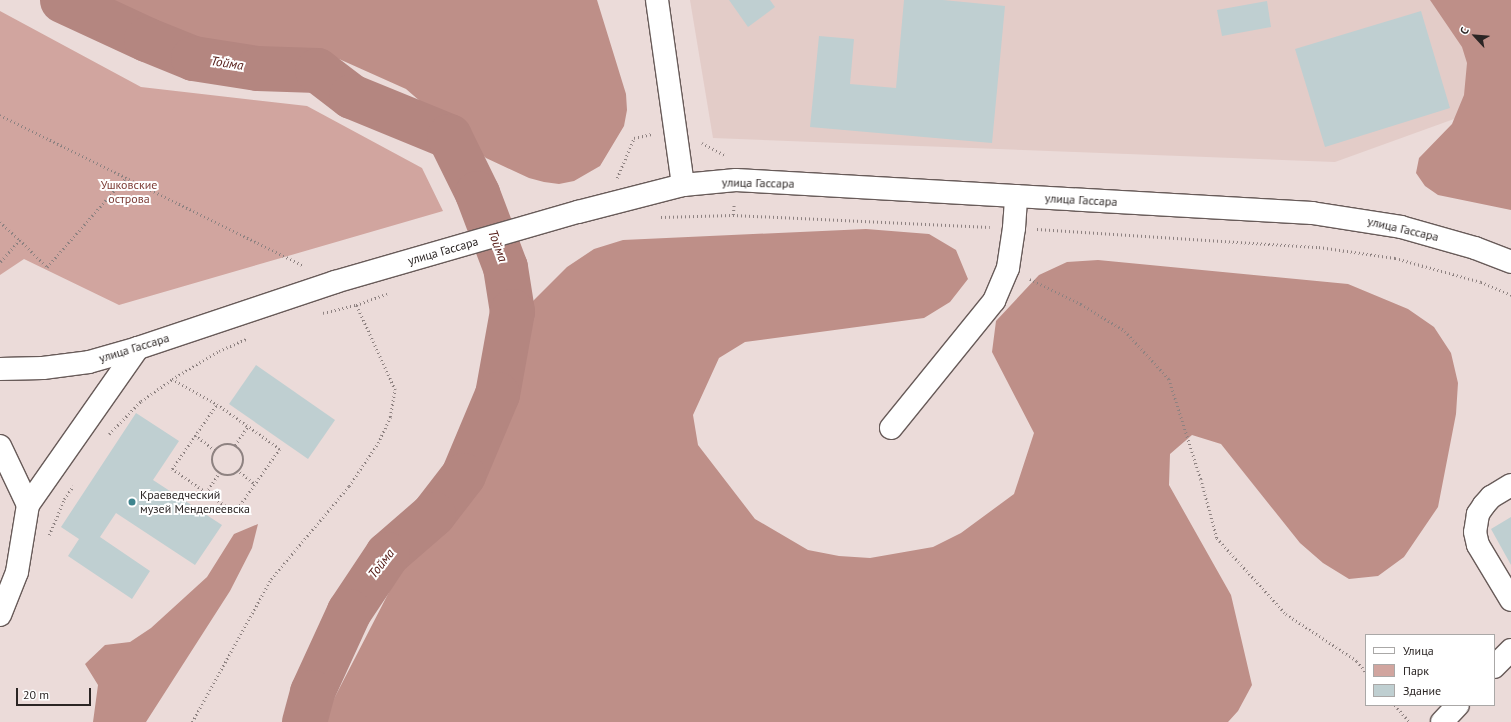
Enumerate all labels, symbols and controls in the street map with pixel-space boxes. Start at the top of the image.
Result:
north arrow [1455,16,1495,56]
text: С [1457,25,1472,37]
water label: Тойма [209,54,245,74]
street label: улица Гассара [722,175,794,191]
park label: Ушковские острова [101,178,157,206]
street label: улица Гассара [1044,191,1118,209]
street label: улица Гассара [1366,214,1440,244]
water label: Тойма [484,228,510,264]
street label: улица Гассара [406,234,480,268]
street label: улица Гассара [97,330,171,366]
place label: Краеведческий музей Менделеевска [140,488,250,516]
marker: Краеведческий музей Менделеевска [127,497,137,507]
water label: Тойма [366,546,398,582]
legend [1365,634,1495,706]
text: Улица [1403,643,1434,658]
text: Парк [1403,663,1429,678]
scale bar [18,680,93,706]
text: Здание [1403,683,1441,698]
text: 20 m [23,687,49,702]

